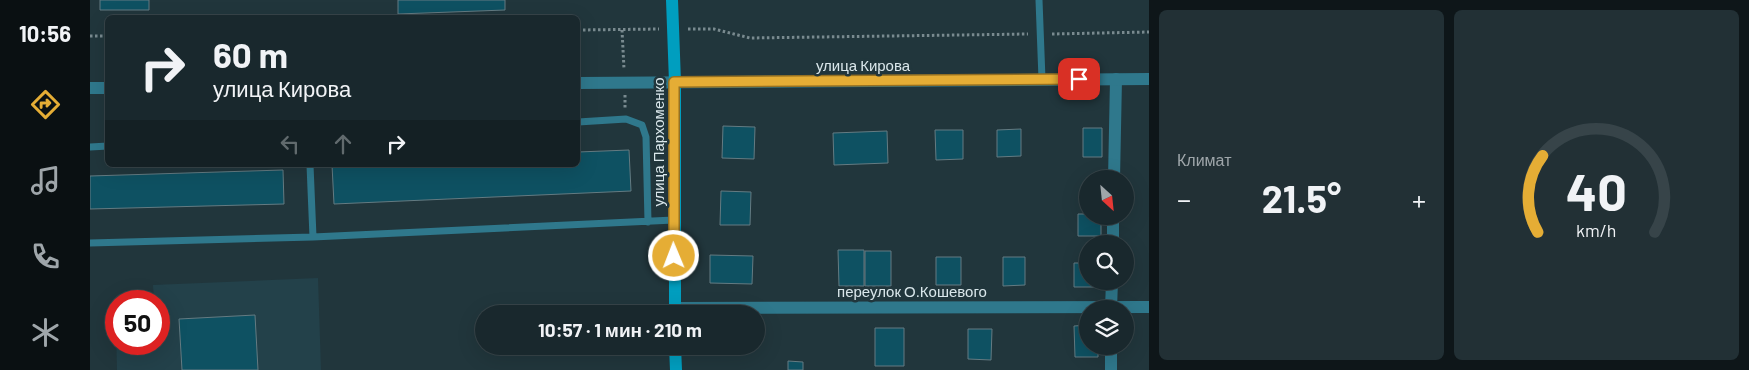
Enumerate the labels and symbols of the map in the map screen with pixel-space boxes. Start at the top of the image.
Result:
street label: улица Кирова [816,56,911,74]
pin [1058,58,1100,100]
street label: улица Пархоменко [649,77,667,207]
north arrow [1079,170,1134,225]
position arrow [647,229,699,281]
street label: переулок О.Кошевого [837,282,987,300]
speed limit sign: 50 [105,290,170,355]

